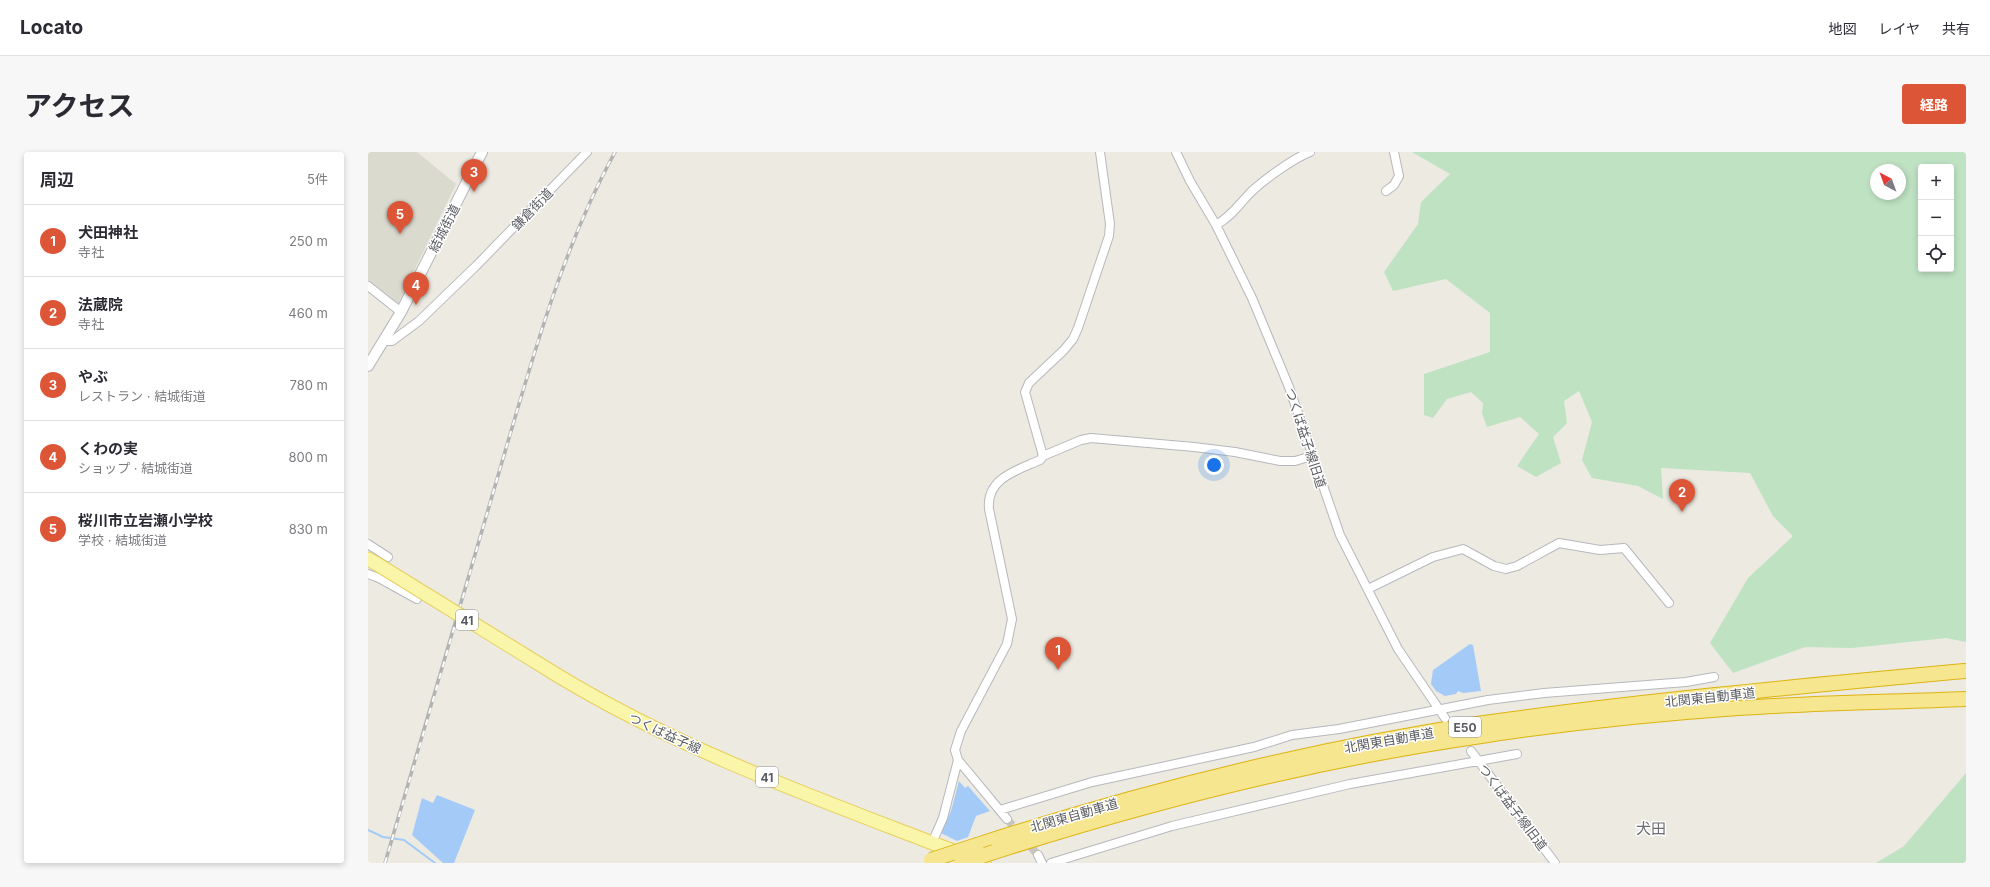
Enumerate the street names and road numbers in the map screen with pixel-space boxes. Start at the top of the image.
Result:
street label: 鎌倉街道 [508,185,556,233]
street label: 結城街道 [425,201,463,255]
street label: つくば益子線旧道 [1282,386,1330,490]
road number: 41 [456,610,478,630]
street label: 北関東自動車道 [1664,684,1756,710]
street label: つくば益子線 [626,709,704,757]
road number: E50 [1449,717,1481,737]
street label: 北関東自動車道 [1343,724,1435,756]
street label: つくば益子線旧道 [1475,761,1551,853]
road number: 41 [756,767,778,787]
street label: 北関東自動車道 [1028,795,1120,835]

